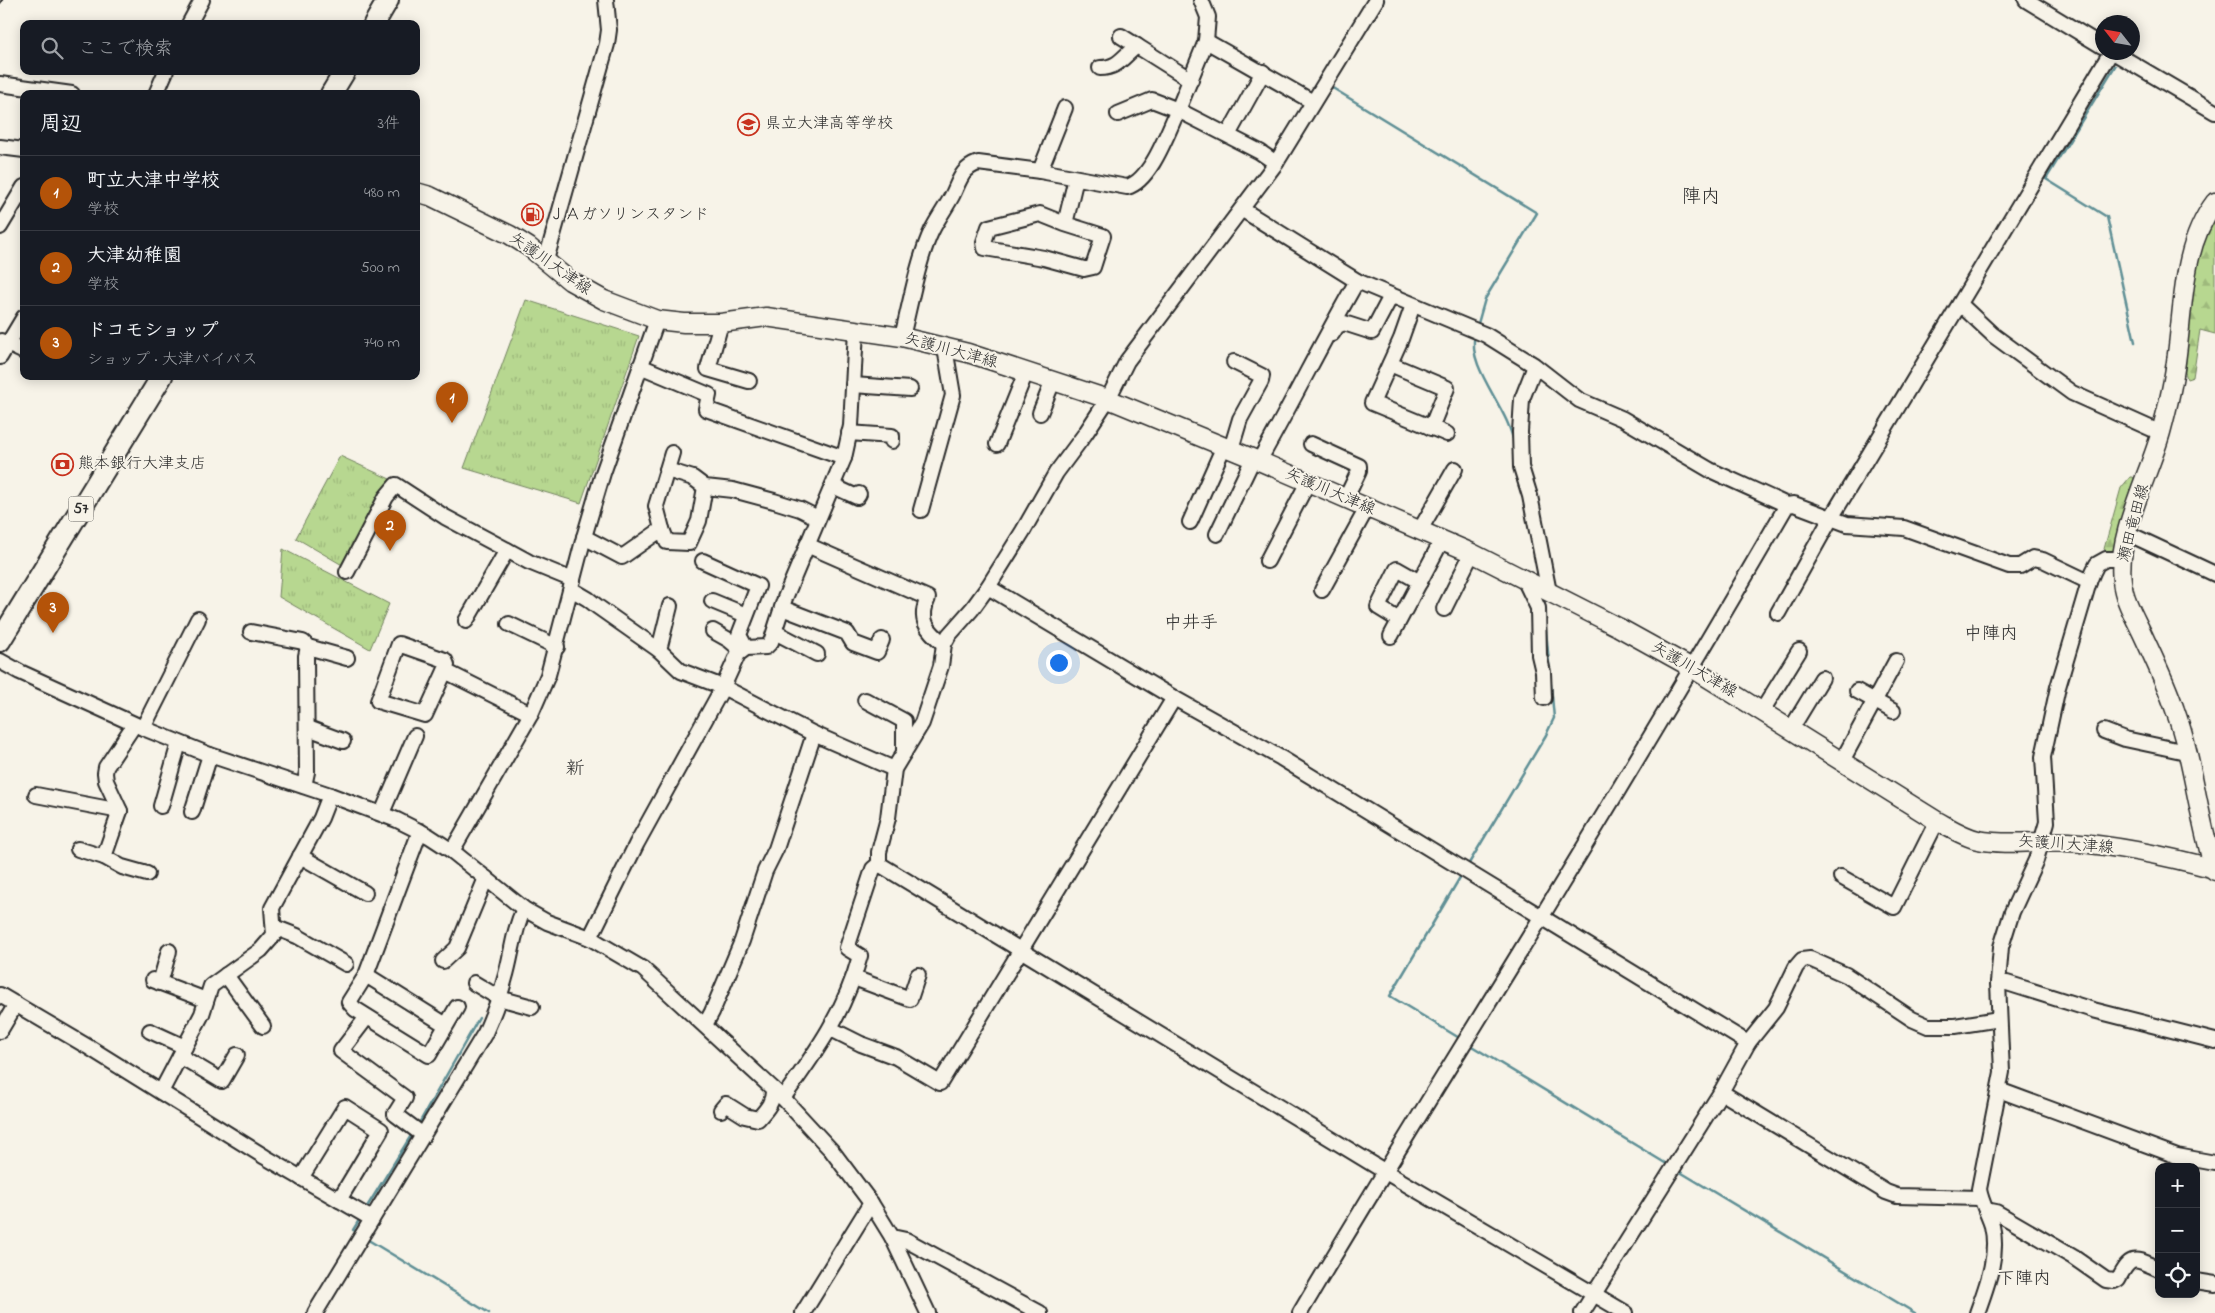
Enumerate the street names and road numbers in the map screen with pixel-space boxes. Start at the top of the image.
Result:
street label: 矢護川大津線 [504,227,596,301]
street label: 矢護川大津線 [902,327,1000,375]
street label: 矢護川大津線 [1281,462,1379,522]
street label: 瀬田竜田線 [2112,481,2156,565]
road number: 57 [68,496,94,522]
street label: 矢護川大津線 [1646,636,1742,704]
street label: 矢護川大津線 [2017,830,2115,860]

